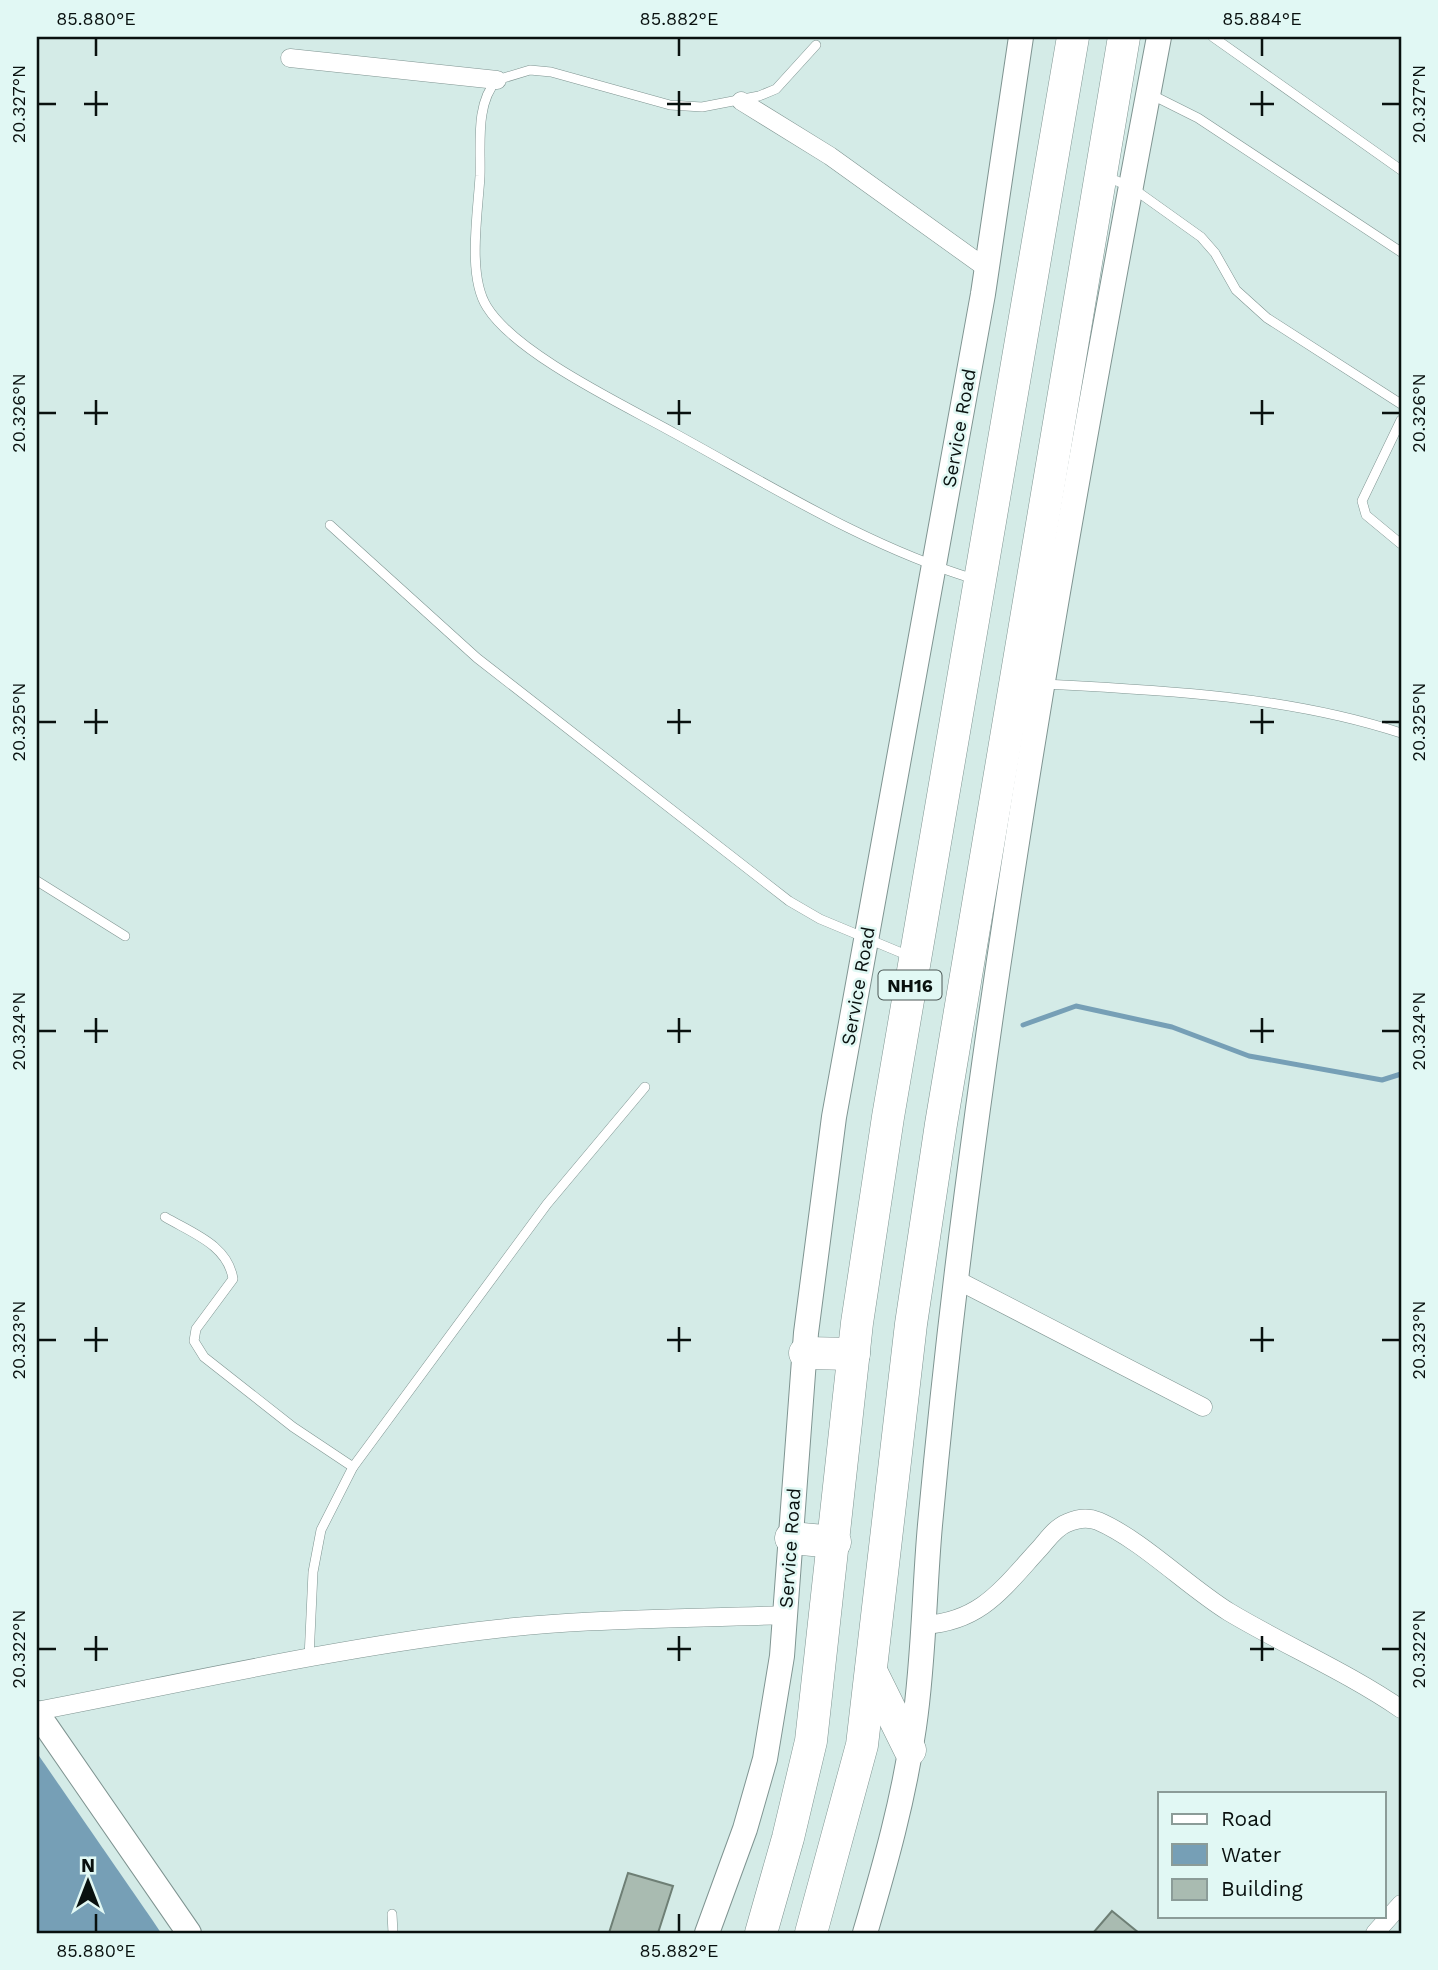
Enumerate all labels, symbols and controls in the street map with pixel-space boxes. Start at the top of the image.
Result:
text: 85.880°E [56,8,136,29]
text: 85.882°E [640,8,718,29]
text: 85.884°E [1222,8,1302,29]
text: 20.327°N [8,65,29,143]
text: 20.327°N [1408,65,1429,143]
street label: Service Road [937,367,981,489]
text: 20.326°N [8,373,29,453]
text: 20.326°N [1408,373,1429,453]
text: 20.325°N [8,682,29,762]
text: 20.325°N [1408,682,1429,762]
street label: Service Road [836,925,880,1047]
road number: NH16 [878,970,942,1000]
text: 20.324°N [8,992,29,1070]
text: 20.324°N [1408,992,1429,1070]
text: 20.323°N [8,1300,29,1380]
text: 20.323°N [1408,1300,1429,1380]
street label: Service Road [774,1487,806,1609]
text: 20.322°N [8,1609,29,1689]
text: 20.322°N [1408,1609,1429,1689]
legend [1158,1792,1386,1918]
text: Road [1221,1806,1272,1831]
text: Water [1221,1842,1282,1867]
north arrow [52,1848,122,1918]
text: N [81,1854,95,1877]
text: Building [1221,1876,1303,1901]
text: 85.880°E [56,1940,136,1961]
text: 85.882°E [640,1940,718,1961]

